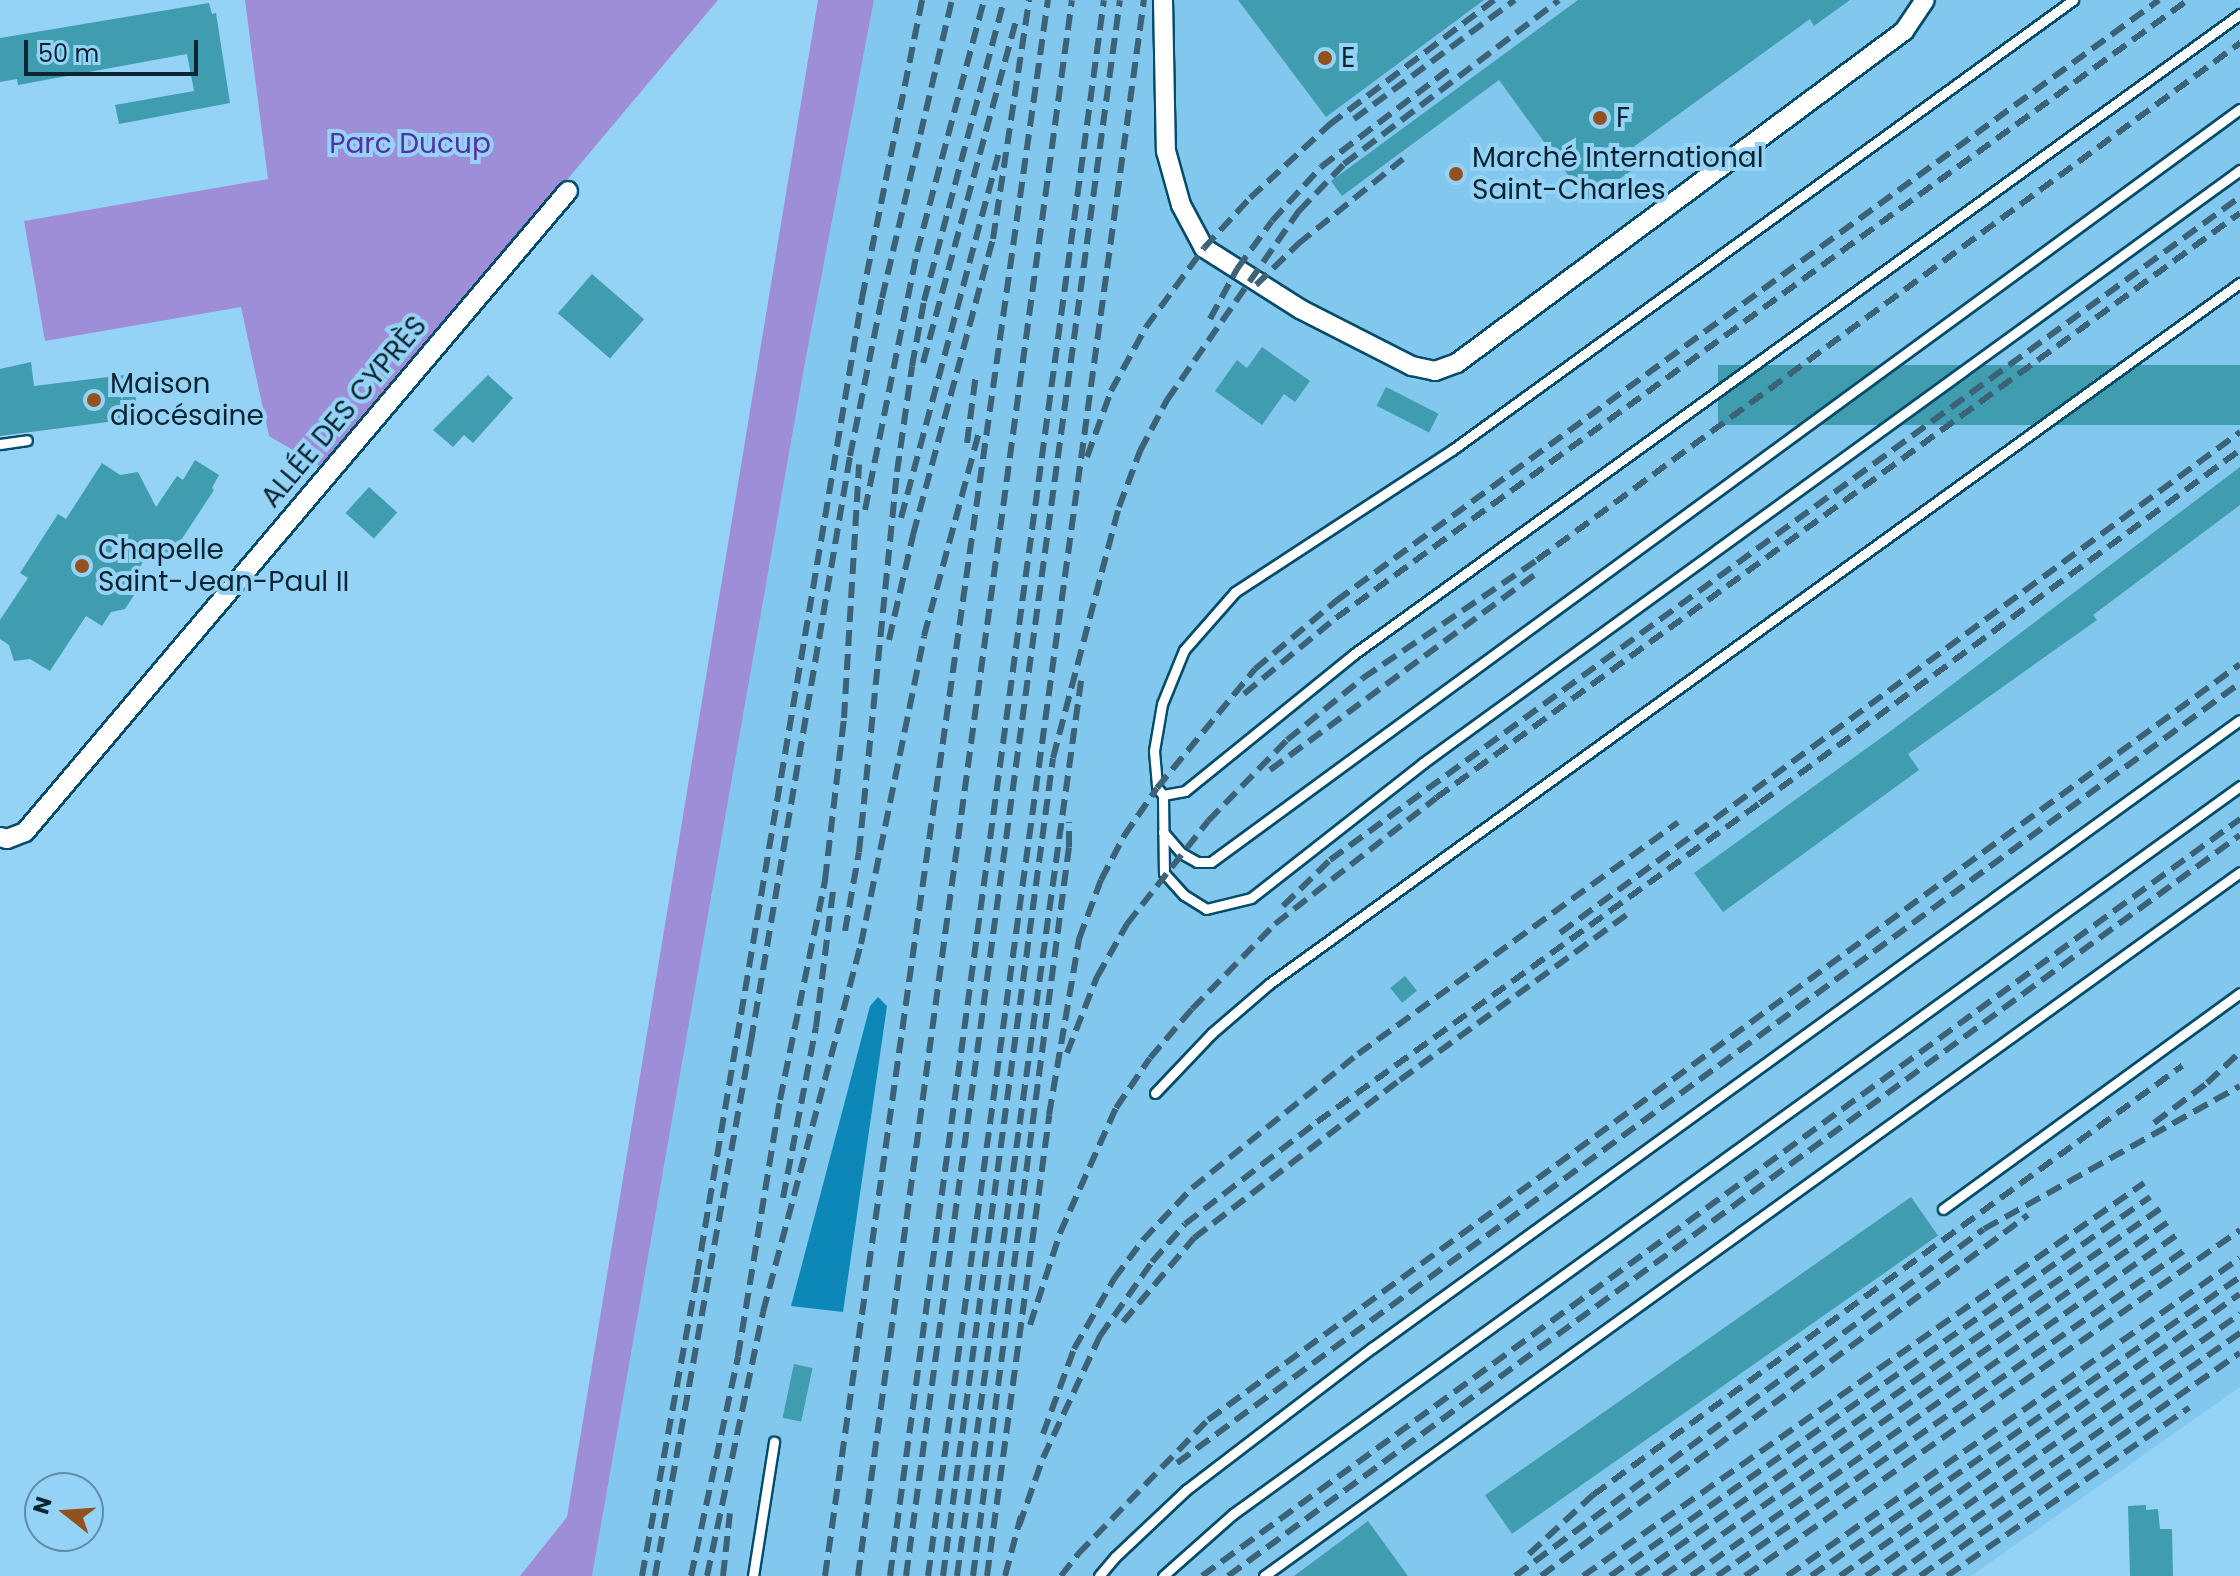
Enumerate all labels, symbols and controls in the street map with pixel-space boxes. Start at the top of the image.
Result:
scale bar [28,24,202,74]
text: 50 m [38,37,99,70]
place label: E [1341,41,1355,75]
marker: E [1316,49,1334,67]
place label: F [1616,101,1630,135]
marker: F [1591,109,1609,127]
park label: Parc Ducup [329,127,491,161]
place label: Marché International Saint-Charles [1472,141,1764,207]
marker: Marché International Saint-Charles [1447,165,1465,183]
street label: ALLÉE DES CYPRÈS [254,310,434,514]
place label: Maison diocésaine [110,367,264,433]
marker: Maison diocésaine [85,391,103,409]
place label: Chapelle Saint-Jean-Paul II [98,533,349,599]
marker: Chapelle Saint-Jean-Paul II [73,557,91,575]
north arrow [24,1472,104,1552]
text: N [25,1493,60,1518]

